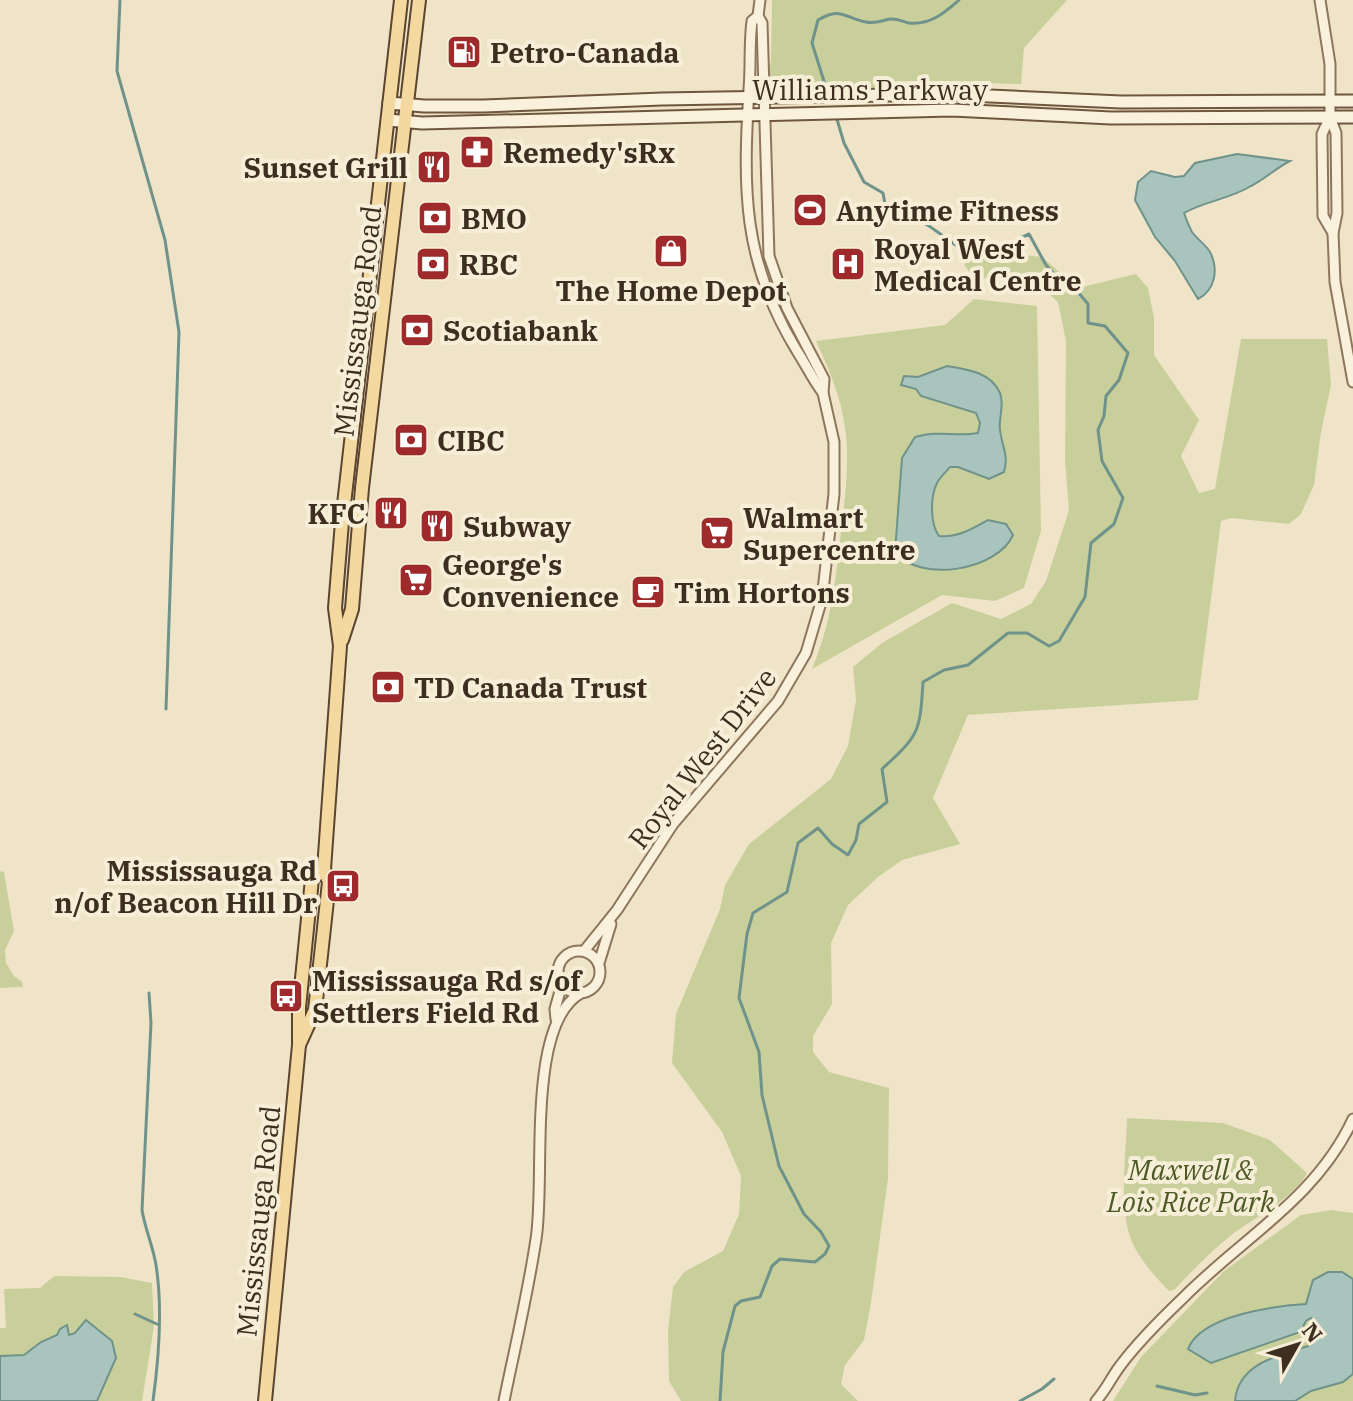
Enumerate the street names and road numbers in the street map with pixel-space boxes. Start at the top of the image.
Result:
street label: Williams Parkway [752,71,988,108]
street label: Mississauga Road [324,203,390,439]
street label: Royal West Drive [620,660,784,856]
street label: Mississauga Road [227,1103,289,1339]

